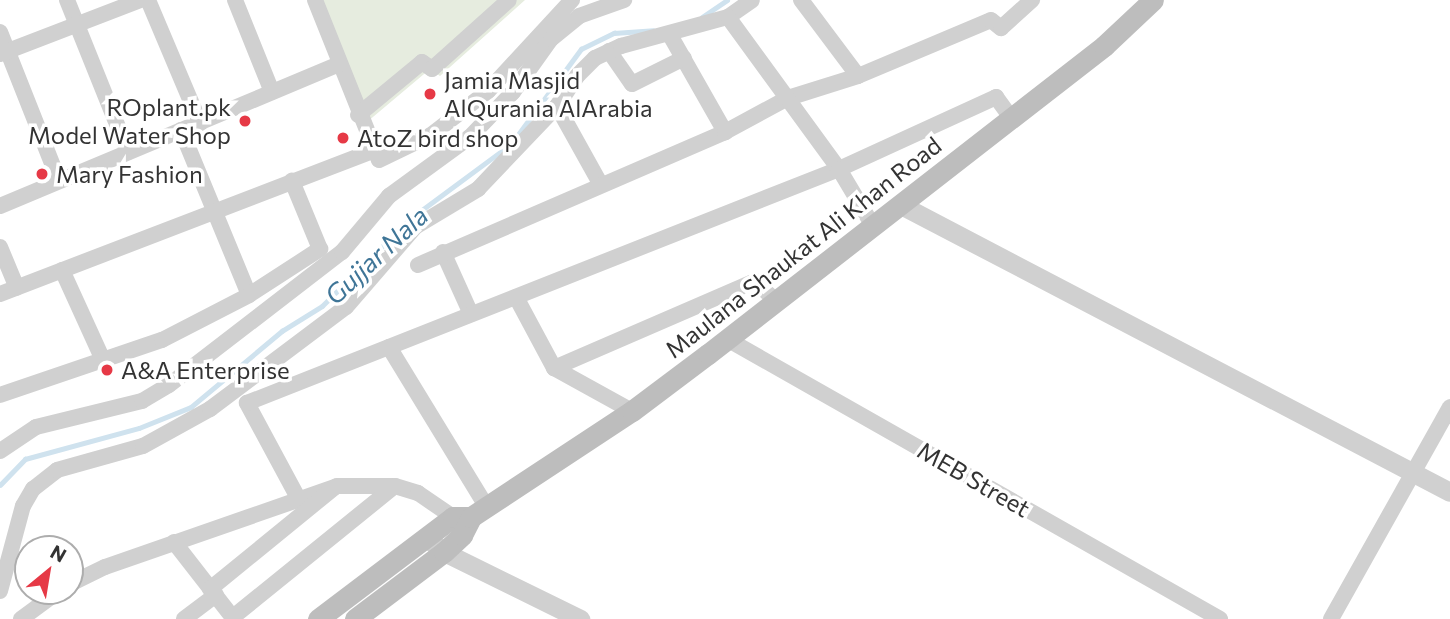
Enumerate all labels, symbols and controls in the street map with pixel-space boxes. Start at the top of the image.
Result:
place label: Jamia Masjid AlQurania AlArabia [444,66,653,122]
marker: Jamia Masjid AlQurania AlArabia [422,86,438,102]
place label: ROplant.pk Model Water Shop [28,93,231,149]
marker: ROplant.pk Model Water Shop [237,113,253,129]
place label: AtoZ bird shop [357,124,519,152]
marker: AtoZ bird shop [335,130,351,146]
street label: Maulana Shaukat Ali Khan Road [659,130,947,364]
place label: Mary Fashion [56,160,203,188]
marker: Mary Fashion [34,166,50,182]
water label: Gujjar Nala [318,200,434,310]
place label: A&A Enterprise [121,356,290,384]
marker: A&A Enterprise [99,362,115,378]
street label: MEB Street [913,435,1035,523]
north arrow [14,535,84,605]
text: N [47,540,71,567]

